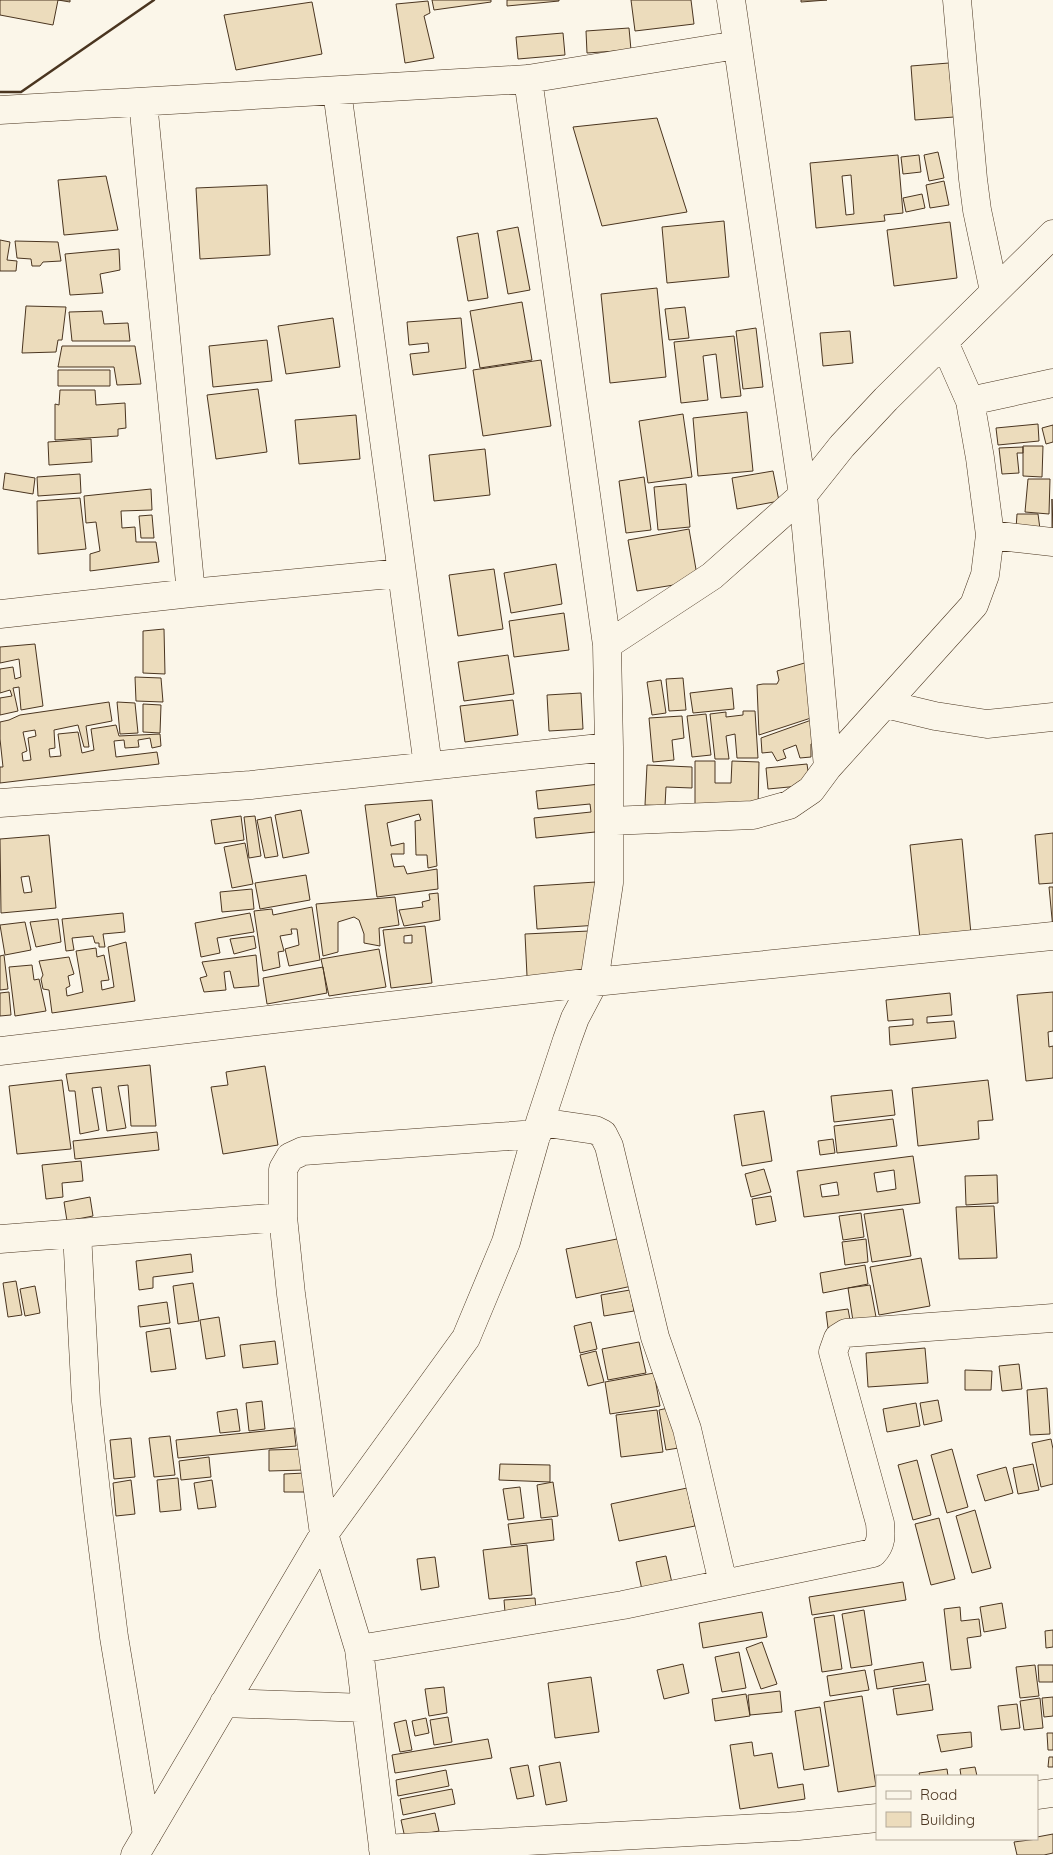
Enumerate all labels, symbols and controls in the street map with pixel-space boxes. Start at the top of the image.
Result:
legend [876,1775,1038,1840]
text: Road [920,1785,957,1804]
text: Building [920,1810,975,1829]

